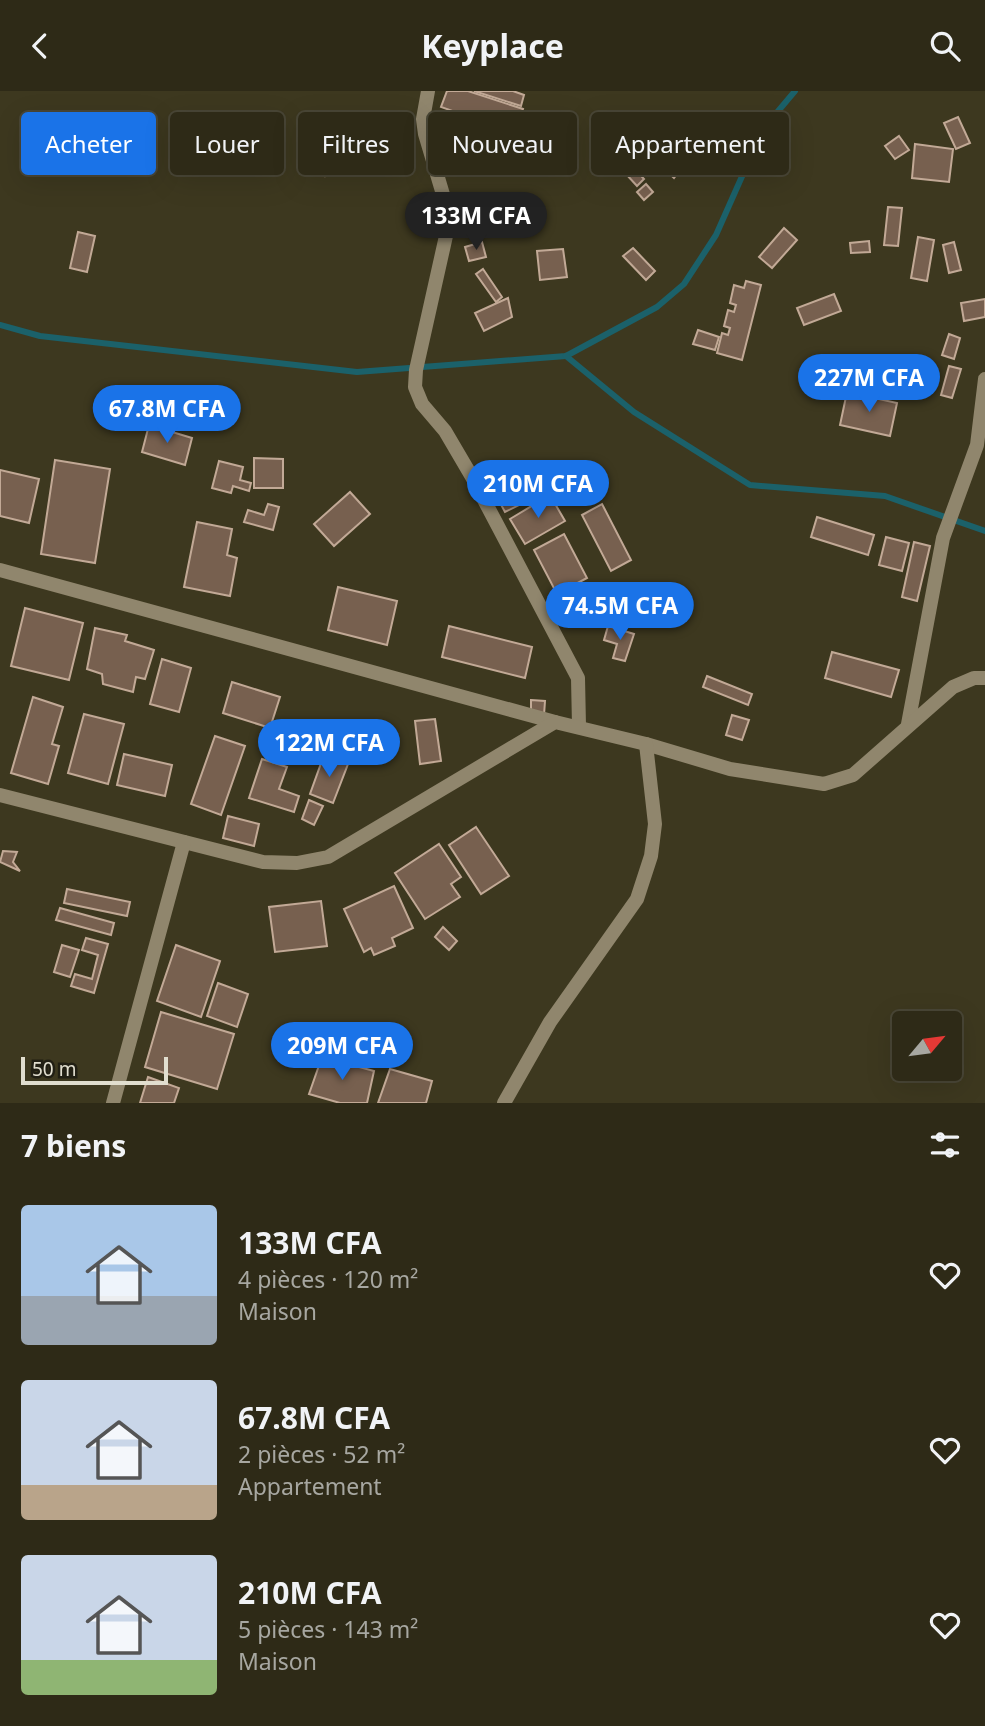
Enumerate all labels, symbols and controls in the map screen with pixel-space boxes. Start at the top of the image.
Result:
text: Keyplace [421,24,564,67]
icon: back [21,27,59,65]
icon: search [926,27,964,65]
chip: Acheter [21,112,156,175]
chip: Louer [170,112,284,175]
chip: Filtres [298,112,414,175]
chip: Nouveau [428,112,577,175]
chip: Appartement [591,112,789,175]
pin: 133M CFA [404,193,548,252]
text: 133M CFA [421,199,531,231]
pin: 227M CFA [797,355,941,414]
text: 227M CFA [814,361,924,393]
pin: 67.8M CFA [87,385,247,445]
text: 67.8M CFA [109,392,225,424]
pin: 210M CFA [466,461,610,520]
text: 210M CFA [483,467,593,499]
pin: 74.5M CFA [540,582,700,642]
text: 74.5M CFA [562,589,678,621]
pin: 122M CFA [257,719,401,779]
text: 122M CFA [274,726,384,758]
north arrow [892,1011,962,1081]
map controls [892,1011,962,1081]
pin: 209M CFA [270,1023,414,1082]
text: 209M CFA [287,1029,397,1061]
scale bar [21,1054,168,1086]
text: 50 m [32,1056,76,1082]
text: 7 biens [21,1125,126,1166]
icon: filters [926,1126,964,1164]
text: 133M CFA [238,1222,381,1263]
icon: home [77,1233,161,1317]
icon: heart [926,1256,964,1294]
text: 4 pièces · 120 m² [238,1263,418,1295]
text: Maison [238,1295,317,1327]
text: 67.8M CFA [238,1397,390,1438]
icon: home [77,1408,161,1492]
icon: heart [926,1431,964,1469]
text: 2 pièces · 52 m² [238,1438,405,1470]
text: Appartement [238,1470,382,1502]
text: 210M CFA [238,1572,381,1613]
icon: home [77,1583,161,1667]
icon: heart [926,1606,964,1644]
text: 5 pièces · 143 m² [238,1613,418,1645]
text: Maison [238,1645,317,1677]

